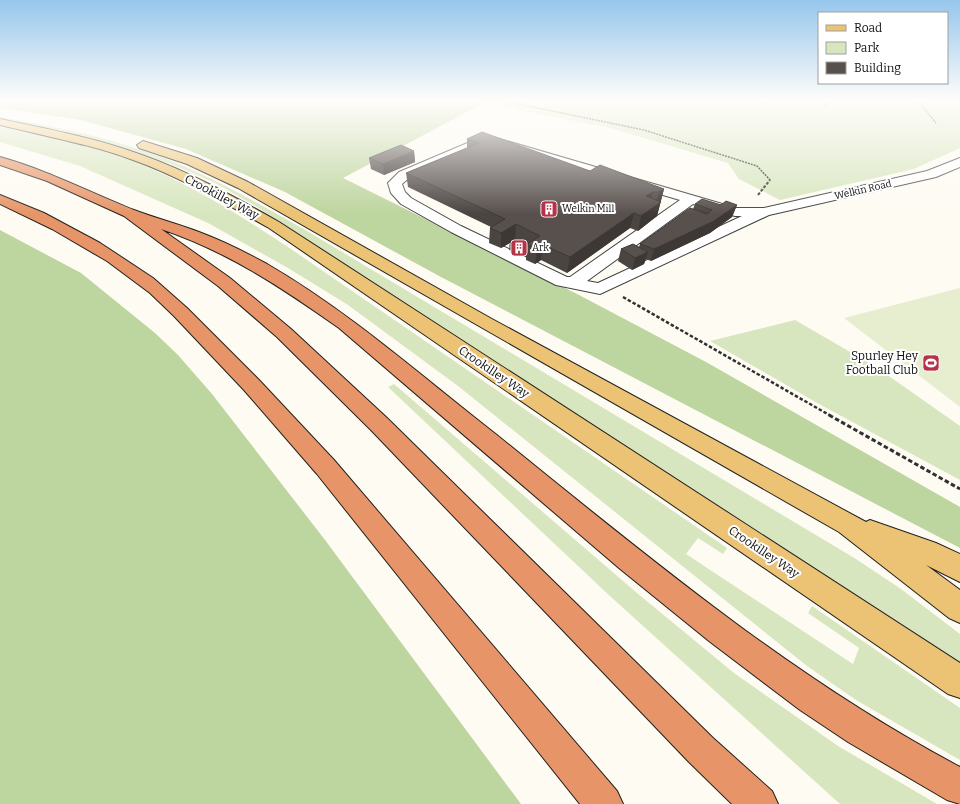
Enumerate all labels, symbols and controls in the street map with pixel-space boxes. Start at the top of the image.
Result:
legend [818,12,948,84]
text: Road [854,21,882,35]
text: Park [854,41,880,55]
text: Building [854,61,901,75]
street label: Crookilley Way [182,172,262,223]
street label: Welkin Road [833,178,893,202]
building icon: Welkin Mill [539,199,559,219]
place label: Welkin Mill [562,203,614,215]
building icon: Ark [509,238,529,258]
place label: Ark [532,242,549,254]
street label: Crookilley Way [456,343,533,401]
place label: Spurley Hey Football Club [846,349,919,377]
sports icon: Spurley Hey Football Club [921,353,941,373]
street label: Crookilley Way [726,523,803,581]

